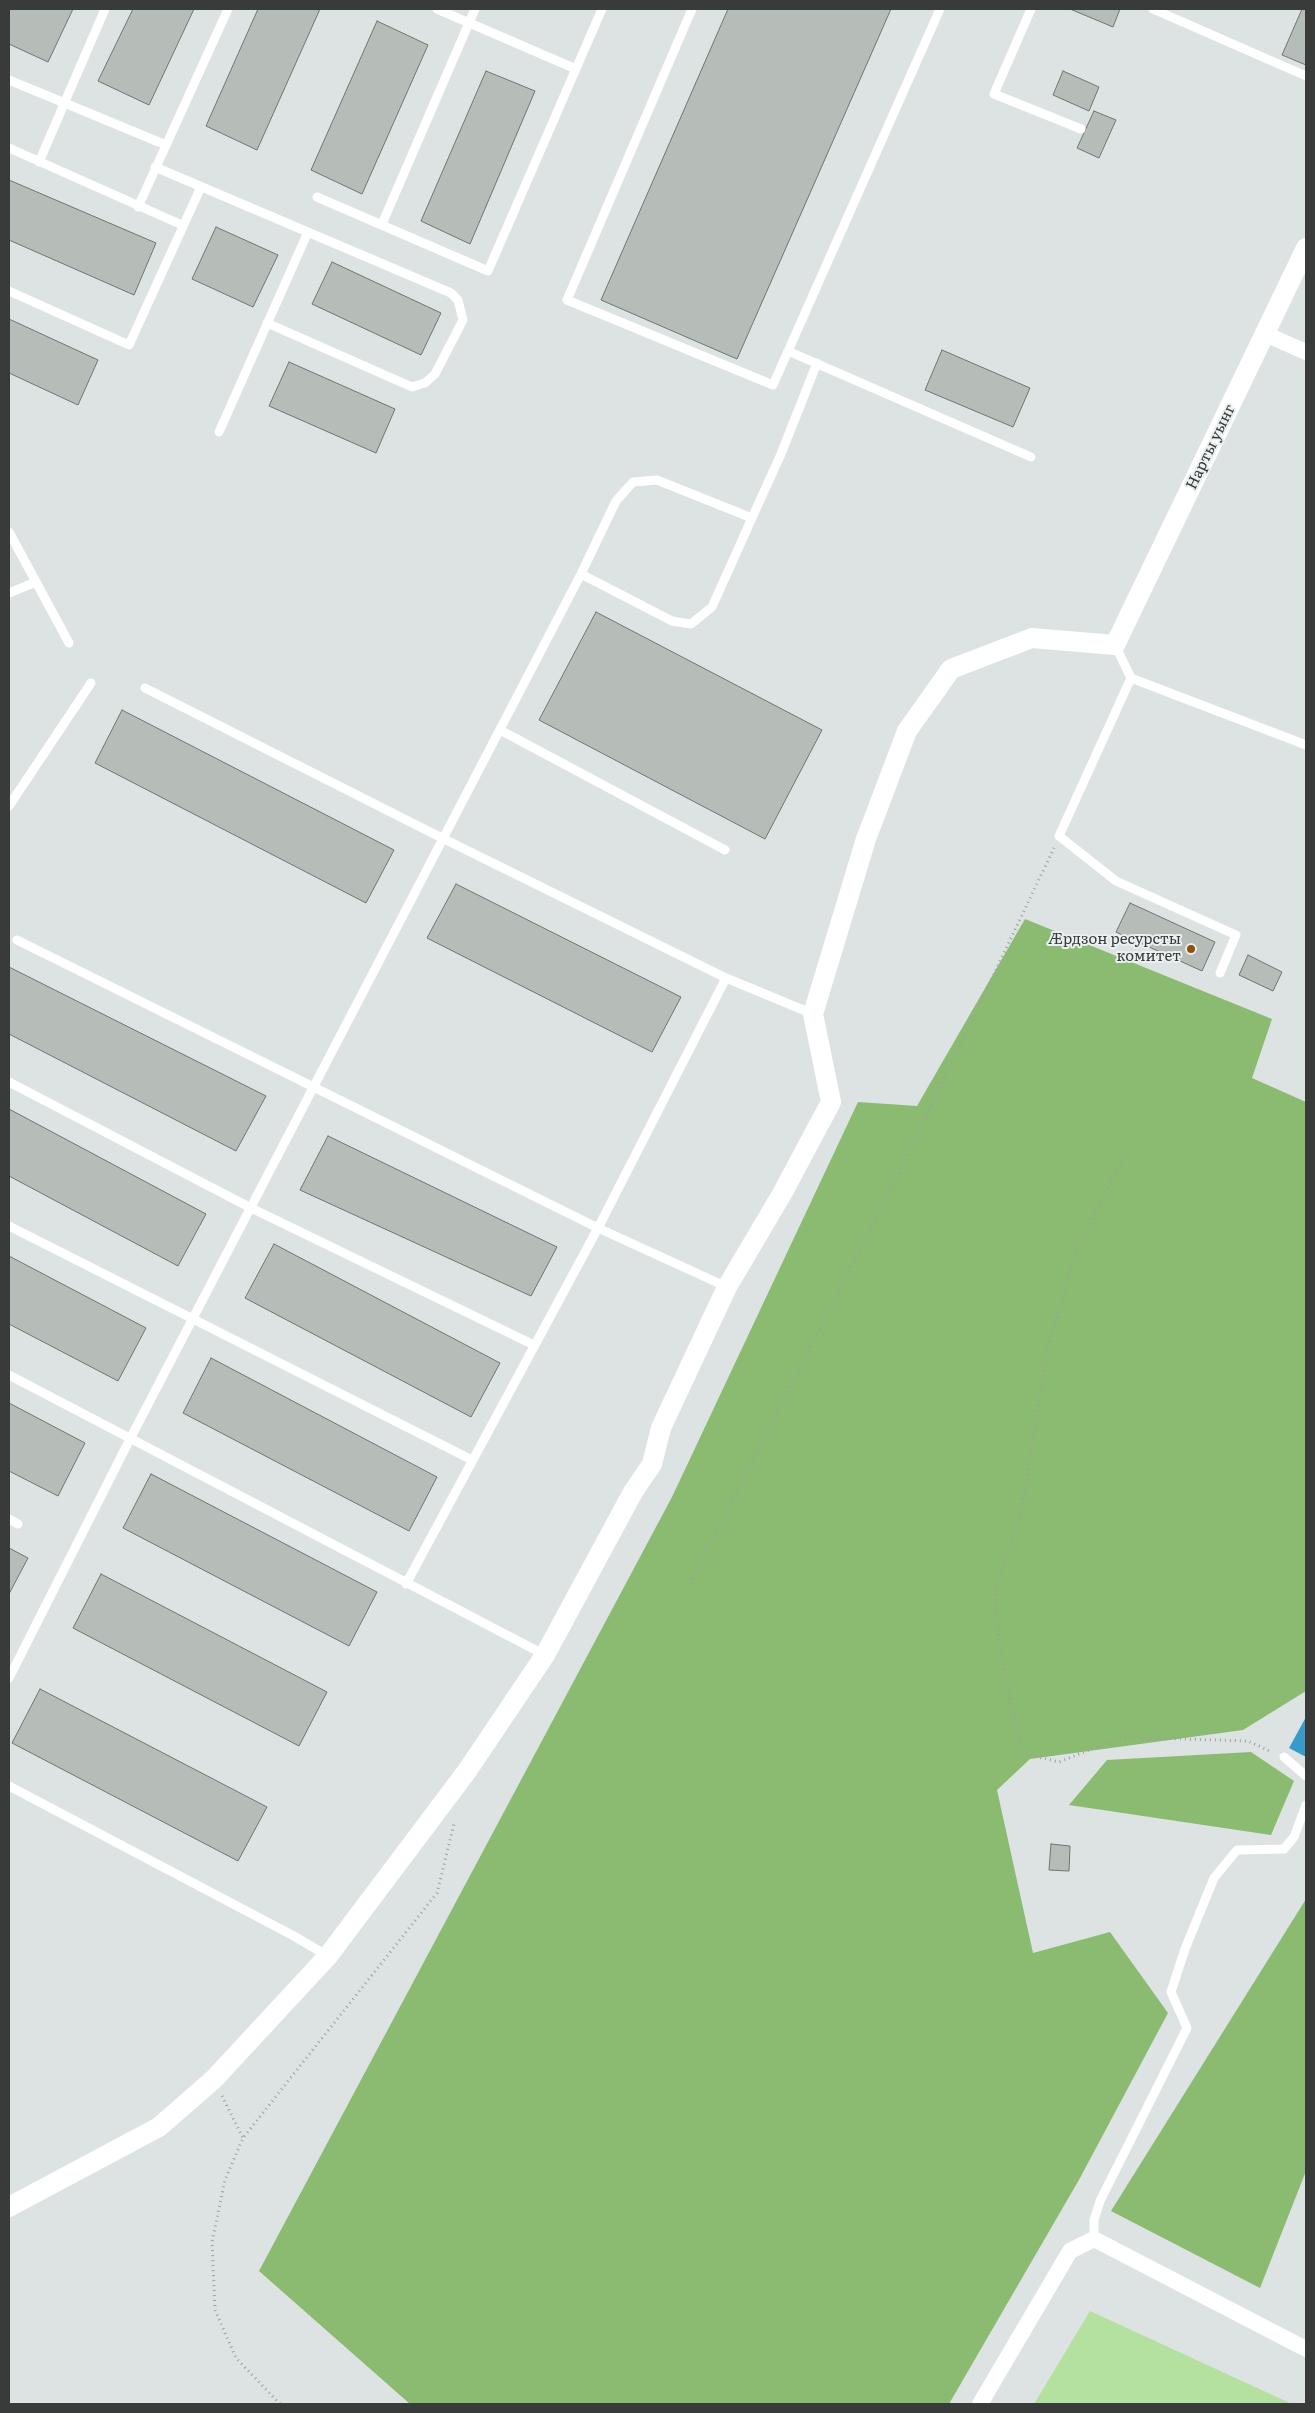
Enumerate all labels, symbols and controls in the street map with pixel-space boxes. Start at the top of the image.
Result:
street label: Нарты уынг [1183,402,1239,492]
place label: Æрдзон ресурсты комитет [1048,931,1181,966]
marker: Æрдзон ресурсты комитет [1185,943,1197,955]

